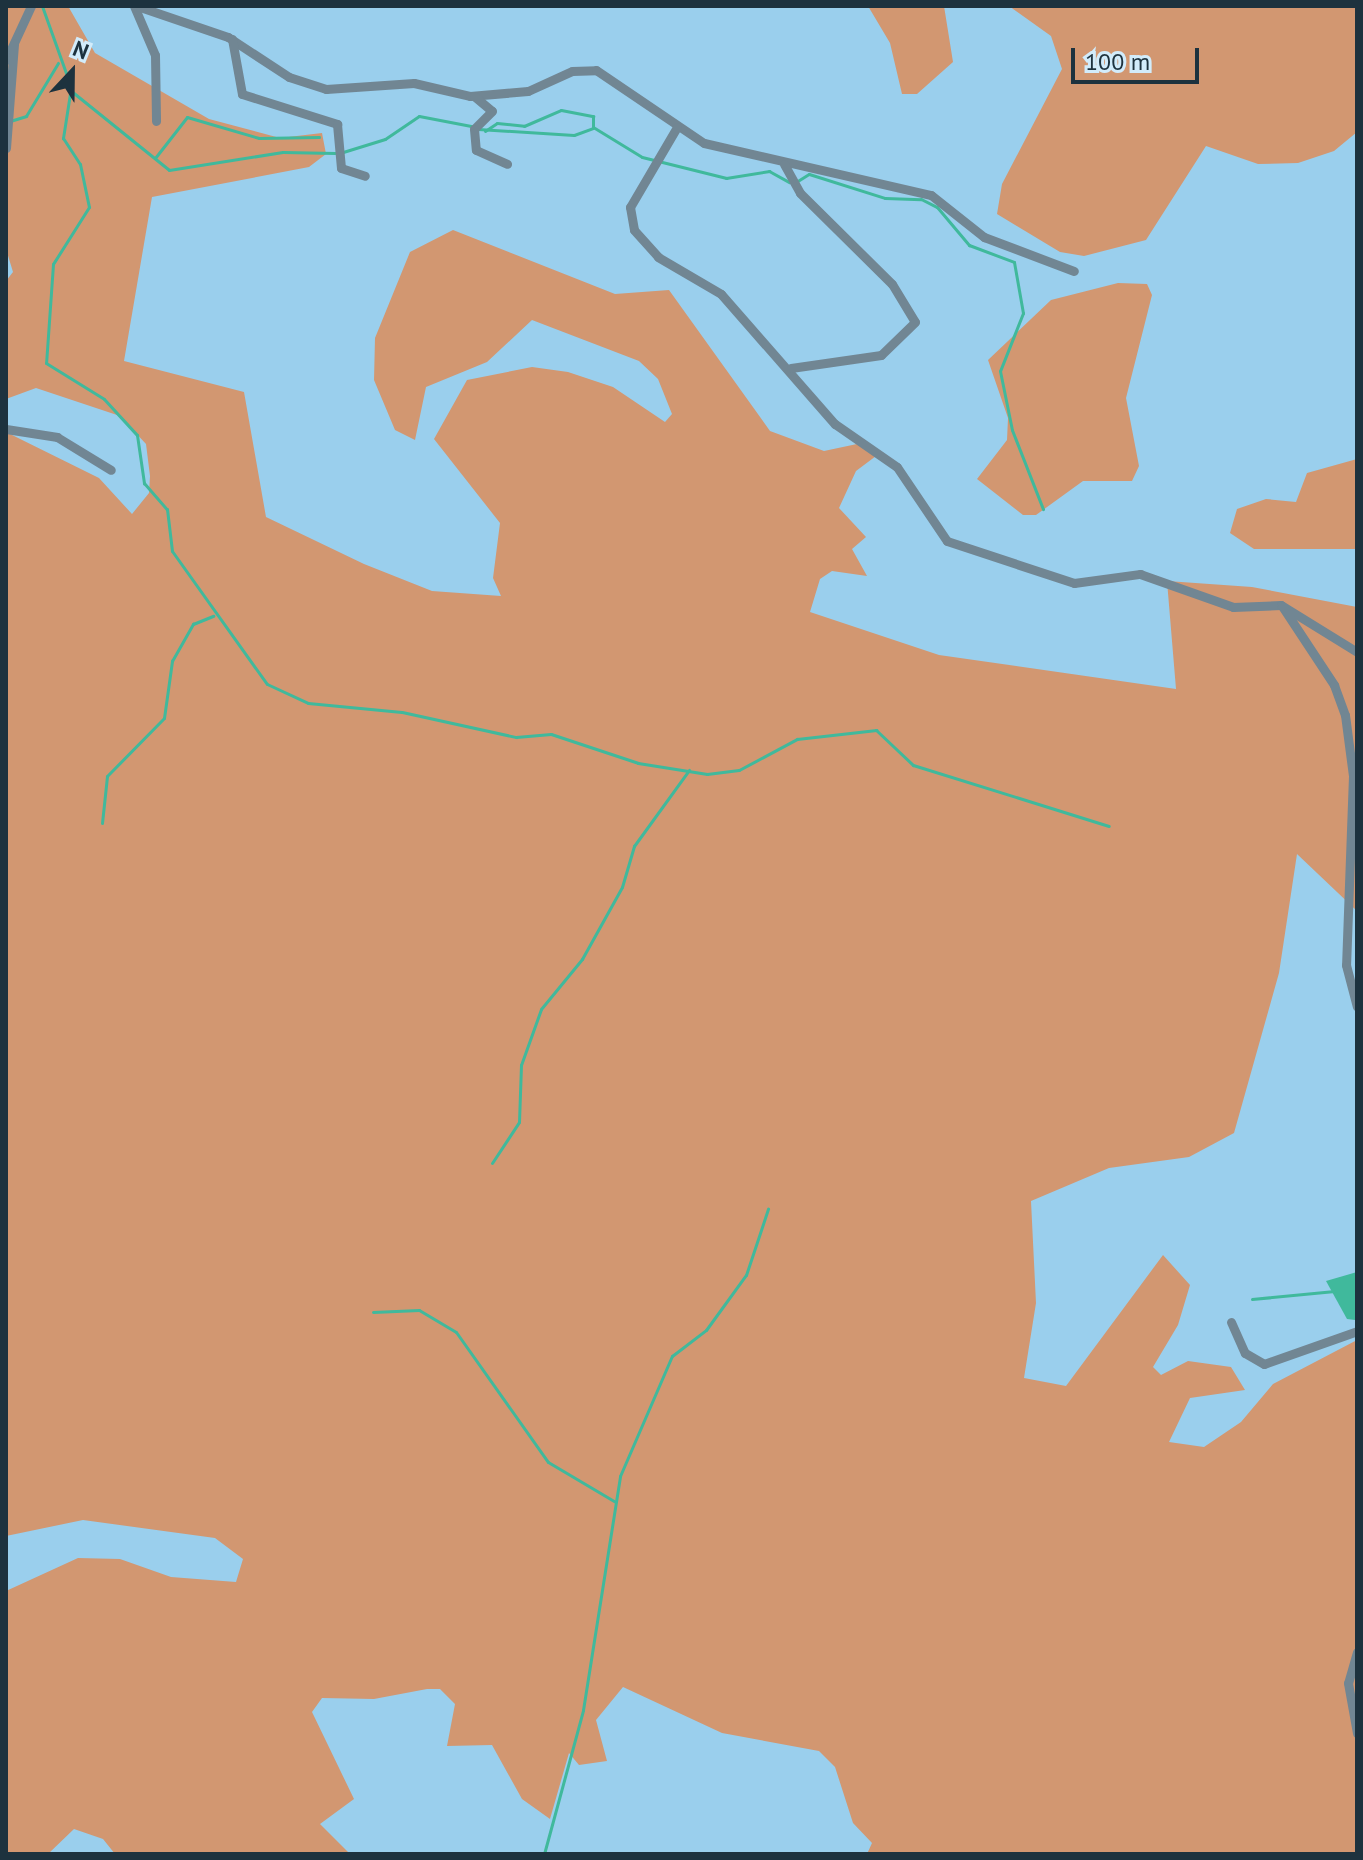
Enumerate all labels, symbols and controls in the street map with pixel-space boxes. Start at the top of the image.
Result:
north arrow [32,32,112,112]
scale bar [1075,32,1203,82]
text: N [69,34,93,65]
text: 100 m [1085,46,1150,77]

